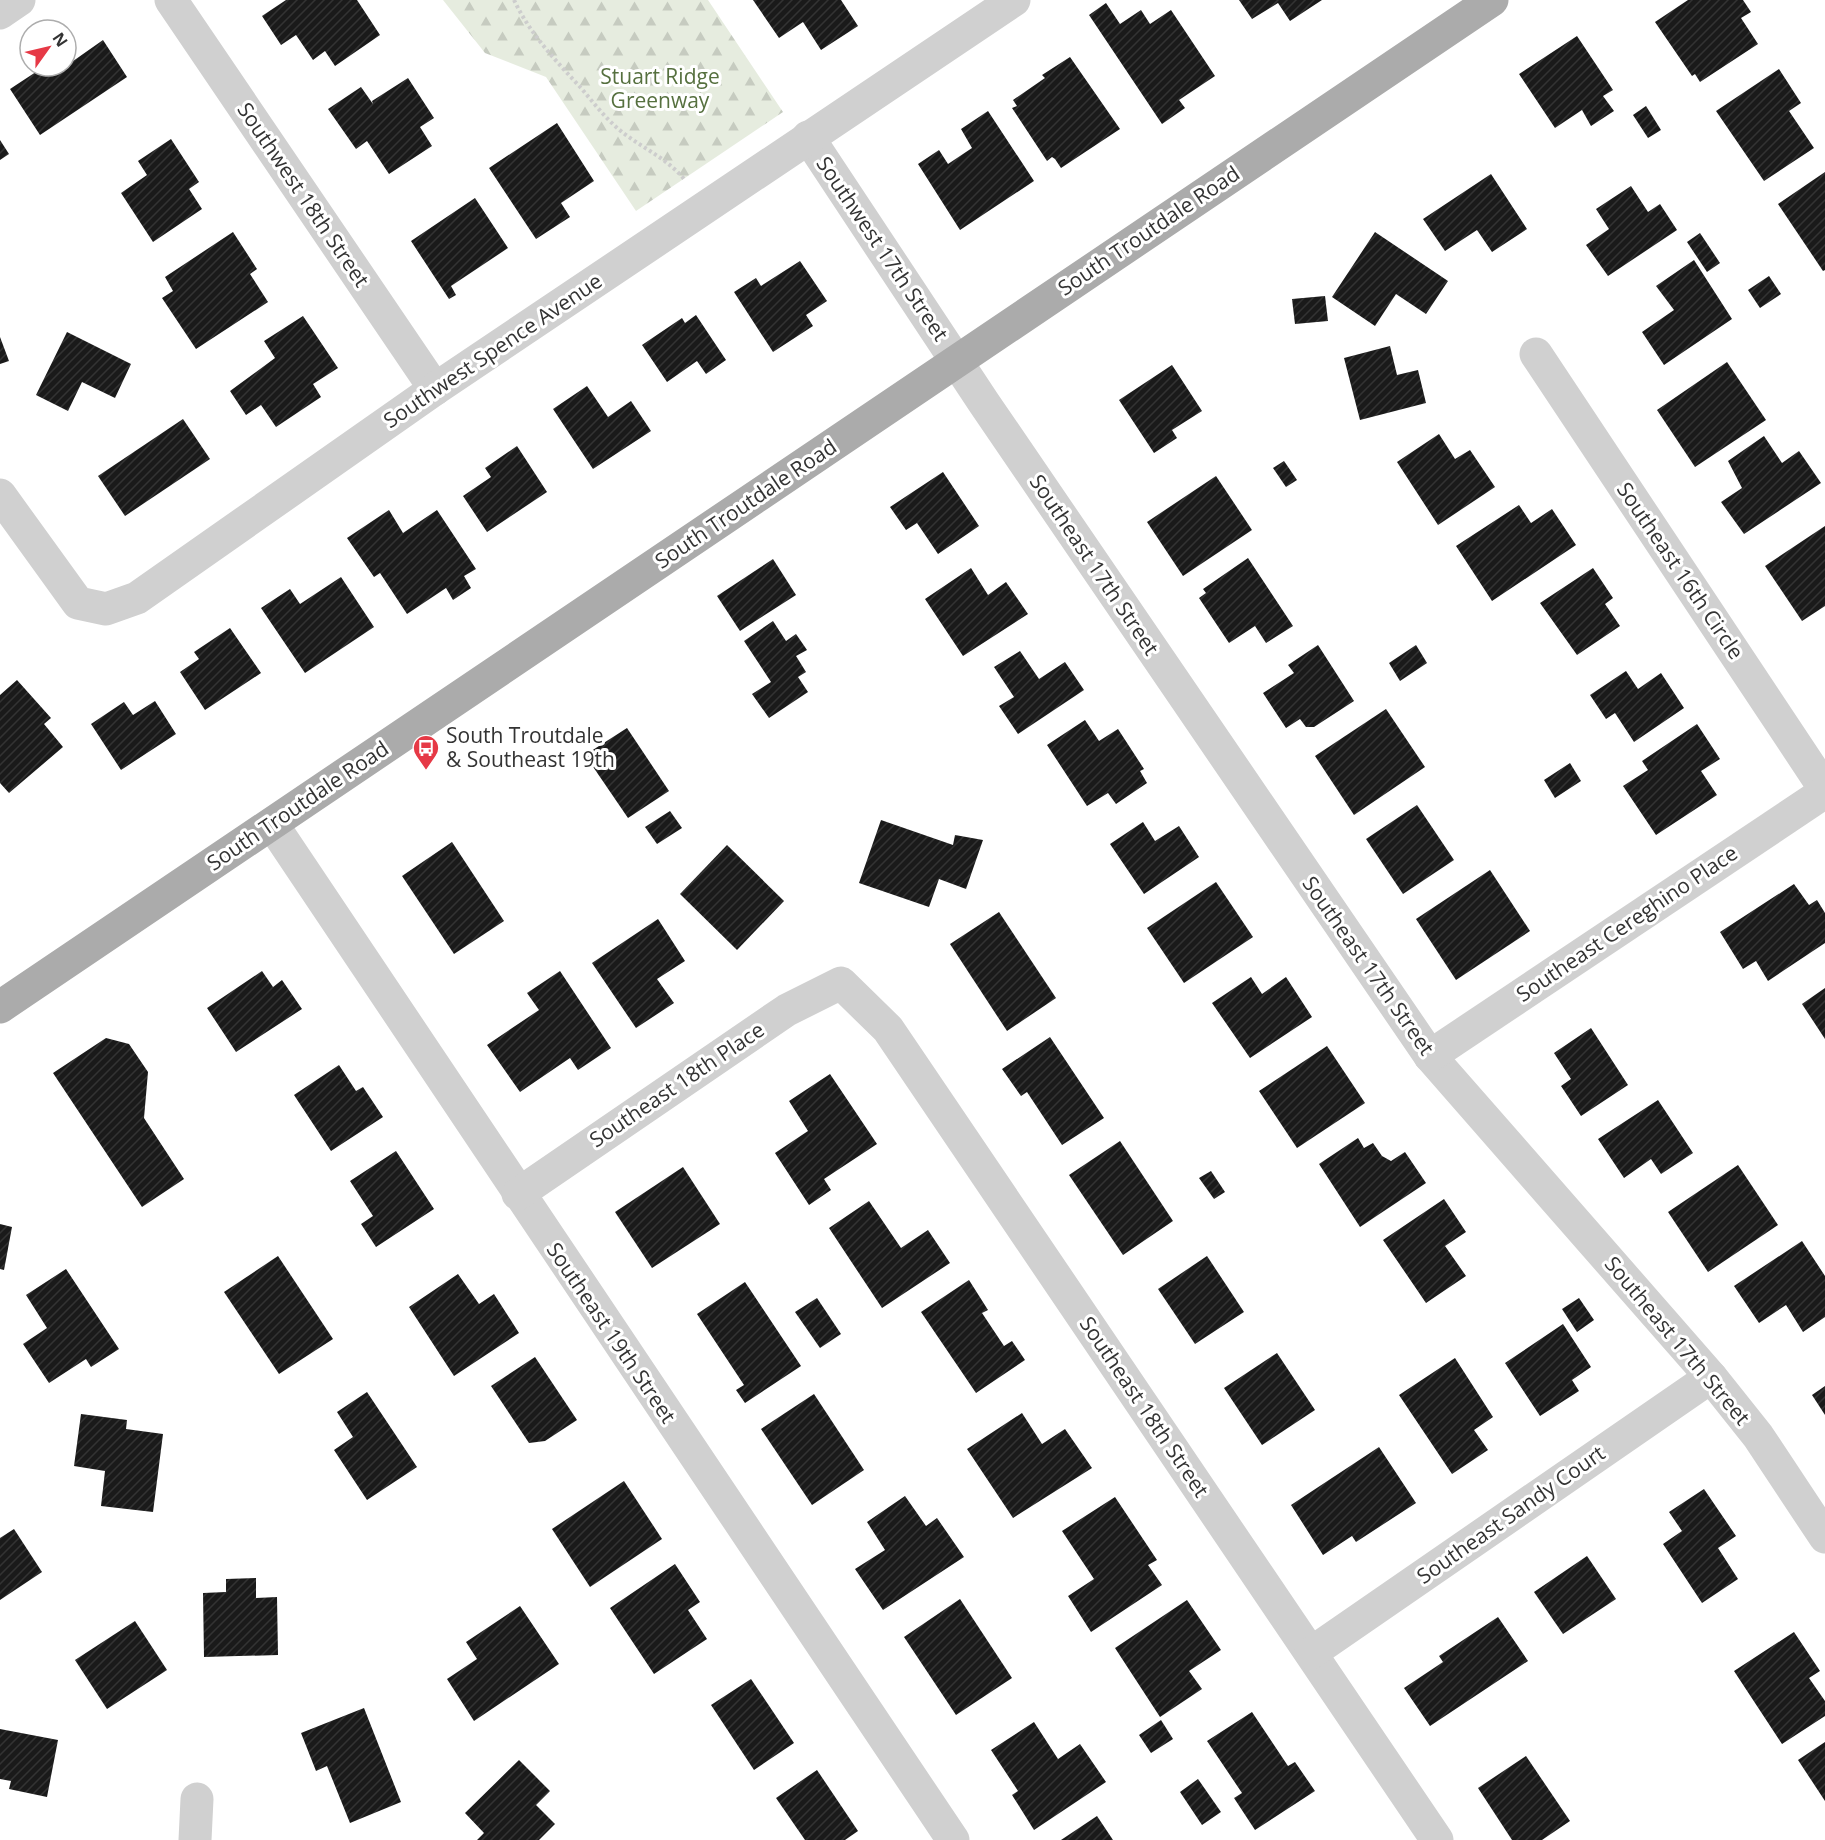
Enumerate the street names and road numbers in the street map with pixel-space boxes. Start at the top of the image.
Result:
street label: Southwest 18th Street [232,97,376,292]
street label: Southwest 17th Street [811,151,955,346]
street label: South Troutdale Road [1052,159,1245,301]
street label: Southwest Spence Avenue [378,266,607,434]
street label: South Troutdale Road [649,432,842,574]
street label: Southeast 17th Street [1024,469,1166,660]
street label: Southeast 16th Circle [1611,476,1751,664]
street label: South Troutdale Road [201,734,394,876]
street label: Southeast Cereghino Place [1510,839,1743,1008]
street label: Southeast 17th Street [1296,870,1441,1060]
street label: Southeast 18th Place [584,1015,769,1153]
street label: Southeast 19th Street [541,1237,683,1428]
street label: Southeast 17th Street [1599,1250,1757,1431]
street label: Southeast 18th Street [1074,1311,1216,1502]
street label: Southeast Sandy Court [1411,1439,1610,1590]

